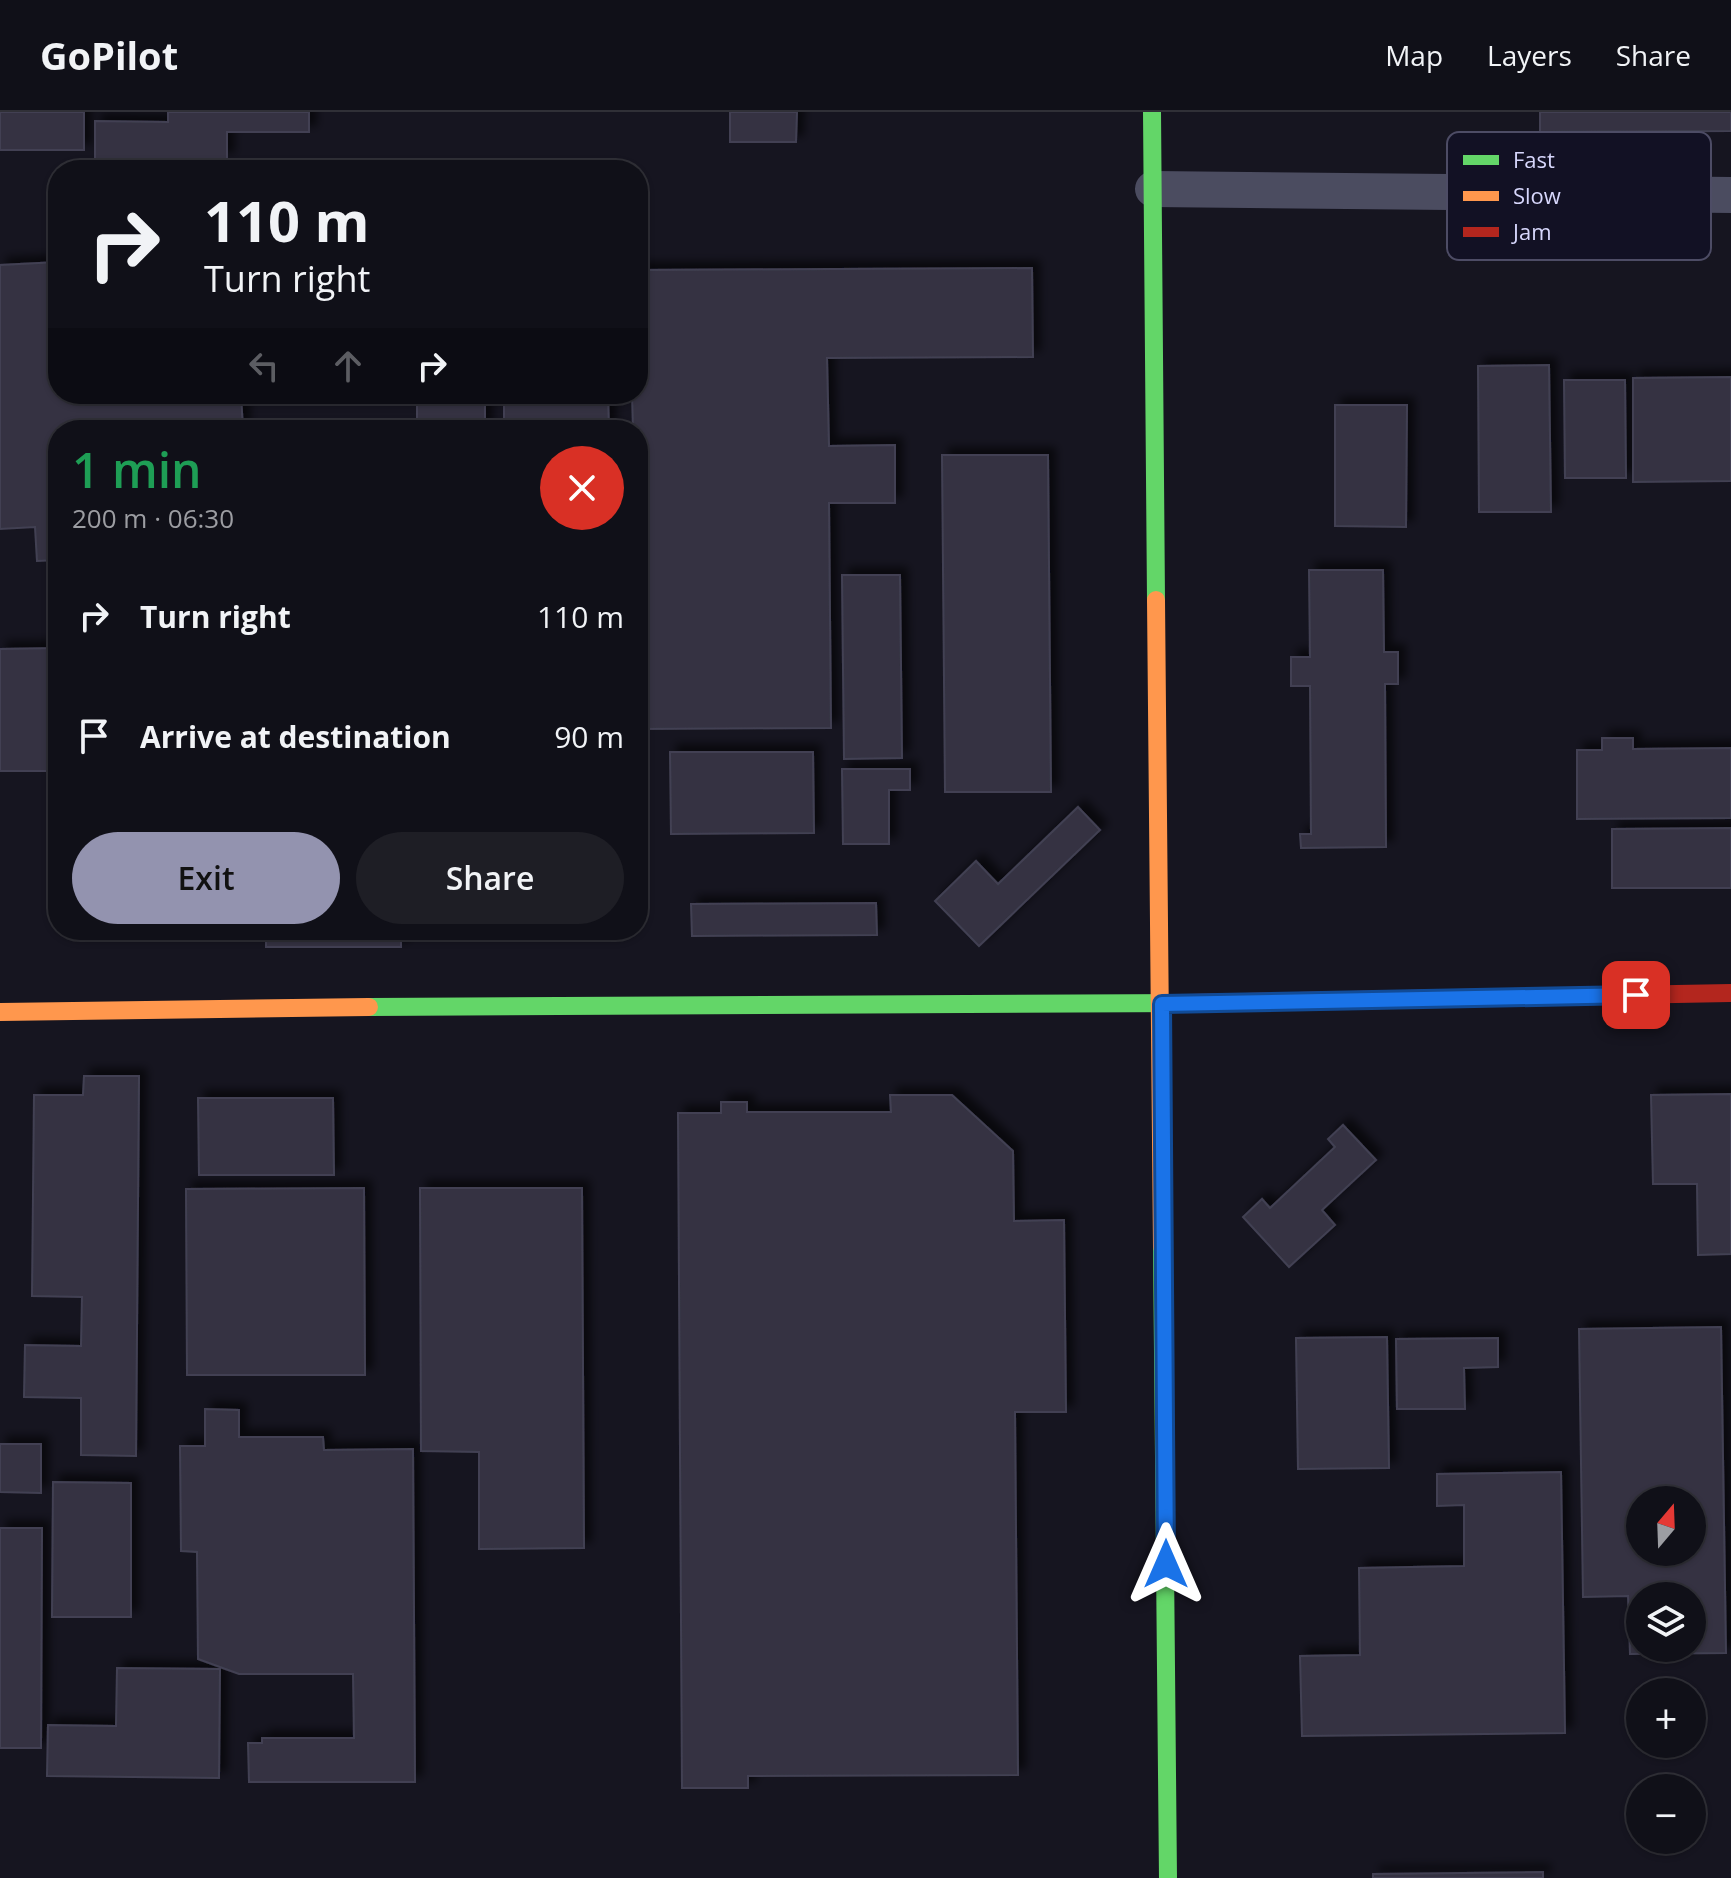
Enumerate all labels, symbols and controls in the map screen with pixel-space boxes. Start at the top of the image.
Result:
text: GoPilot [40,29,178,81]
text: Map [1385,36,1443,74]
text: Layers [1487,36,1572,74]
text: Share [1616,36,1691,74]
legend [1447,132,1711,260]
text: Fast [1513,144,1555,174]
text: Slow [1513,180,1561,210]
text: 110 m [204,182,370,258]
icon: right [72,192,176,296]
text: Jam [1511,216,1552,246]
text: Turn right [204,254,370,303]
icon: left [242,344,286,388]
icon: ahead [326,344,370,388]
icon: right [410,344,454,388]
text: 1 min [72,437,202,502]
button: close [540,446,624,530]
text: 200 m · 06:30 [72,500,234,536]
icon: right [72,594,116,638]
text: Turn right [140,596,291,637]
text: 110 m [537,596,624,637]
icon: arrive [72,714,116,758]
text: Arrive at destination [140,716,451,757]
text: 90 m [554,716,624,757]
button: Exit [72,832,340,924]
button: Share [356,832,624,924]
pin [1602,961,1670,1029]
icon: arrive [1614,973,1658,1017]
north arrow [1626,1486,1706,1566]
map controls [1626,1486,1706,1854]
position arrow [1124,1522,1208,1606]
button: layers [1626,1582,1706,1662]
button: + [1626,1678,1706,1758]
button: − [1626,1774,1706,1854]

